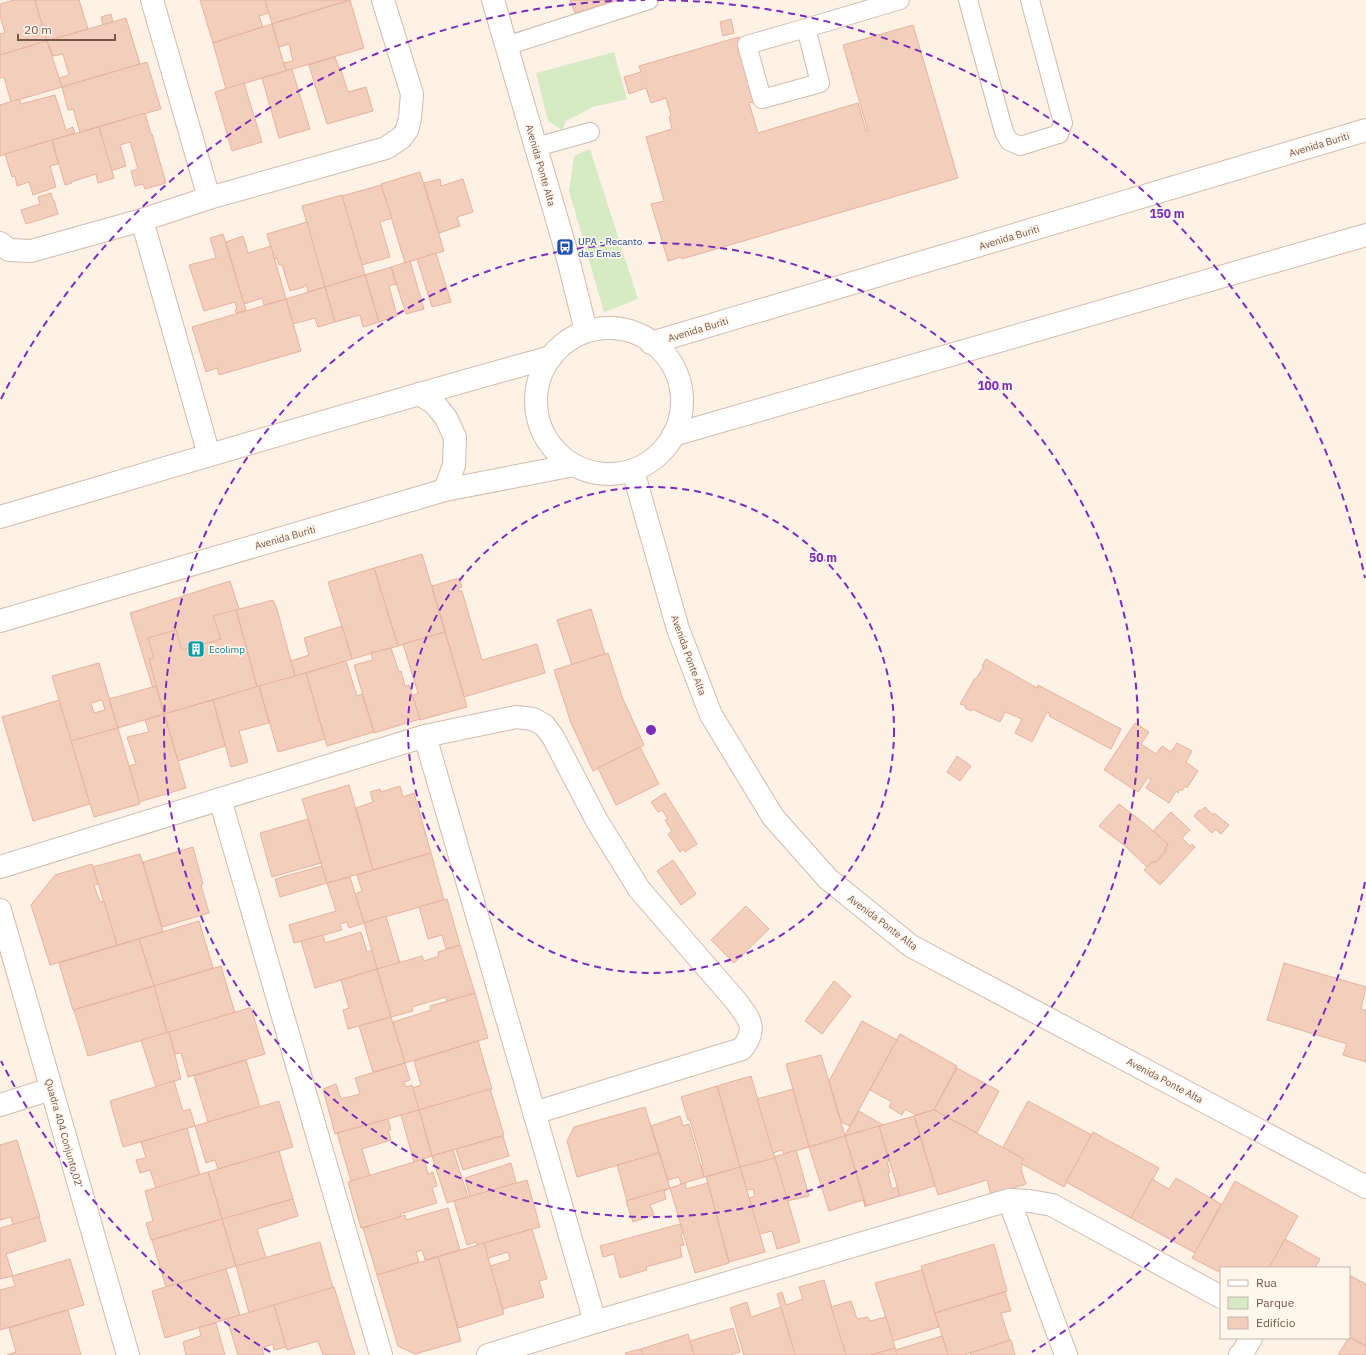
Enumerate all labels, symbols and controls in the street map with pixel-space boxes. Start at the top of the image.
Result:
scale bar [18,16,115,42]
text: 20 m [24,22,52,37]
street label: Avenida Ponte Alta [523,123,559,208]
street label: Avenida Buriti [1287,129,1351,160]
text: 150 m [1149,206,1185,221]
street label: Avenida Buriti [977,222,1041,253]
place label: UPA - Recanto das Emas [578,235,643,260]
bus stop icon: UPA - Recanto das Emas [555,237,575,257]
street label: Avenida Buriti [666,314,730,345]
text: 100 m [977,378,1013,393]
street label: Avenida Buriti [253,523,317,552]
text: 50 m [809,550,837,565]
street label: Avenida Ponte Alta [668,613,709,698]
building icon: Ecolimp [186,639,206,659]
place label: Ecolimp [209,643,245,656]
centre of rings [644,723,658,737]
street label: Avenida Ponte Alta [845,892,921,953]
street label: Avenida Ponte Alta [1124,1055,1206,1106]
street label: Quadra 404 Conjunto 02 [42,1077,85,1187]
legend [1220,1267,1350,1339]
text: Rua [1256,1275,1277,1290]
text: Parque [1256,1295,1295,1310]
text: Edifício [1256,1315,1296,1330]

